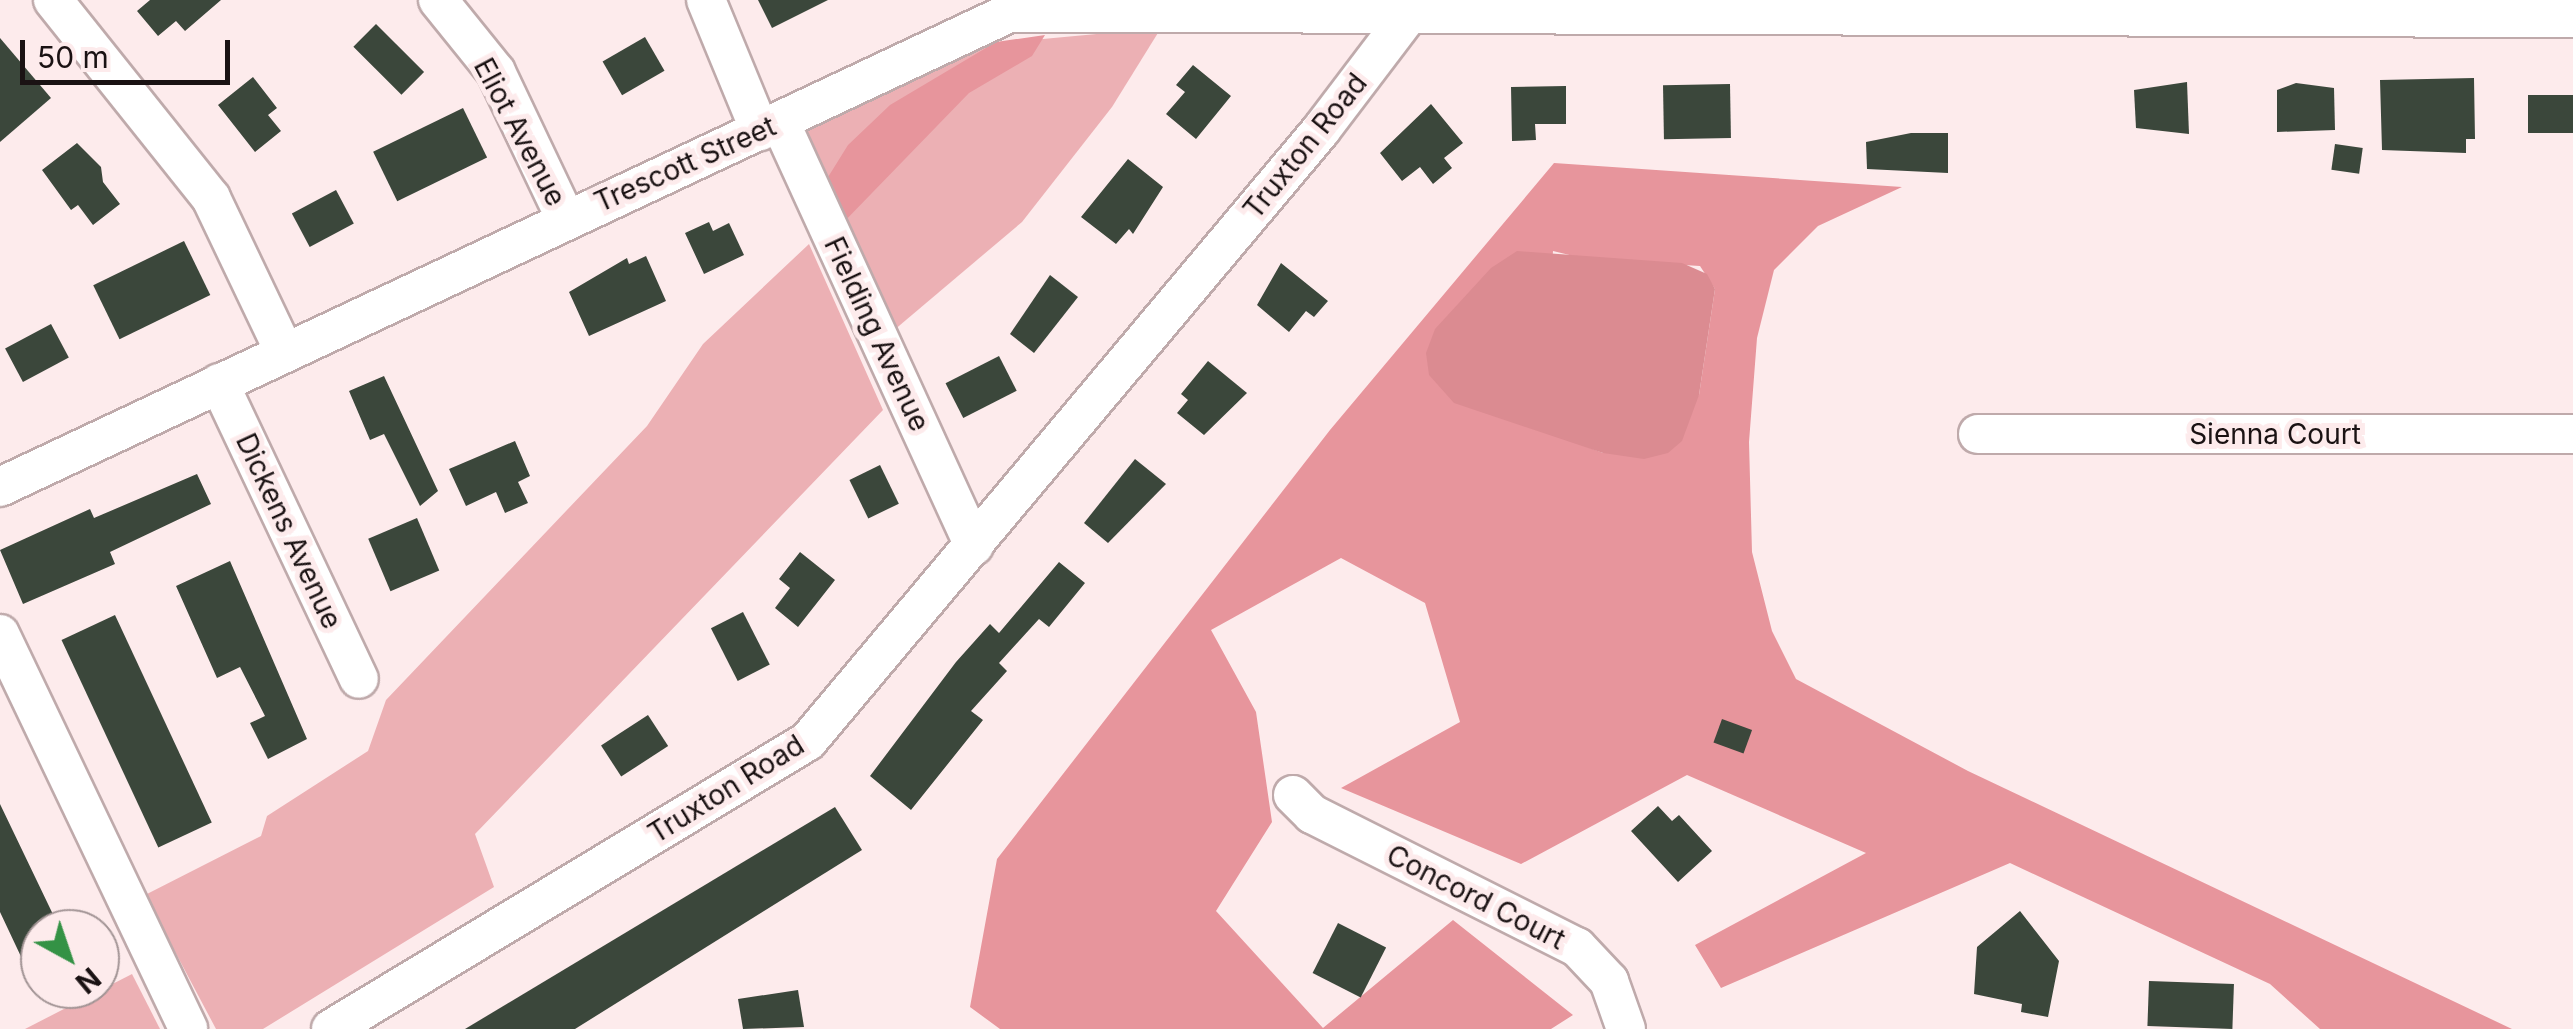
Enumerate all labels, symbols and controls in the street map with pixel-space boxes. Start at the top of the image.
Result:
scale bar [25,20,235,82]
text: 50 m [37,39,109,75]
street label: Eliot Avenue [467,52,573,212]
street label: Truxton Road [1236,67,1374,225]
street label: Trescott Street [589,109,781,219]
street label: Fielding Avenue [817,232,937,436]
street label: Sienna Court [2189,417,2361,451]
street label: Dickens Avenue [229,428,349,634]
street label: Truxton Road [642,728,810,850]
street label: Concord Court [1381,838,1571,956]
north arrow [20,909,120,1009]
text: N [69,961,107,1000]

